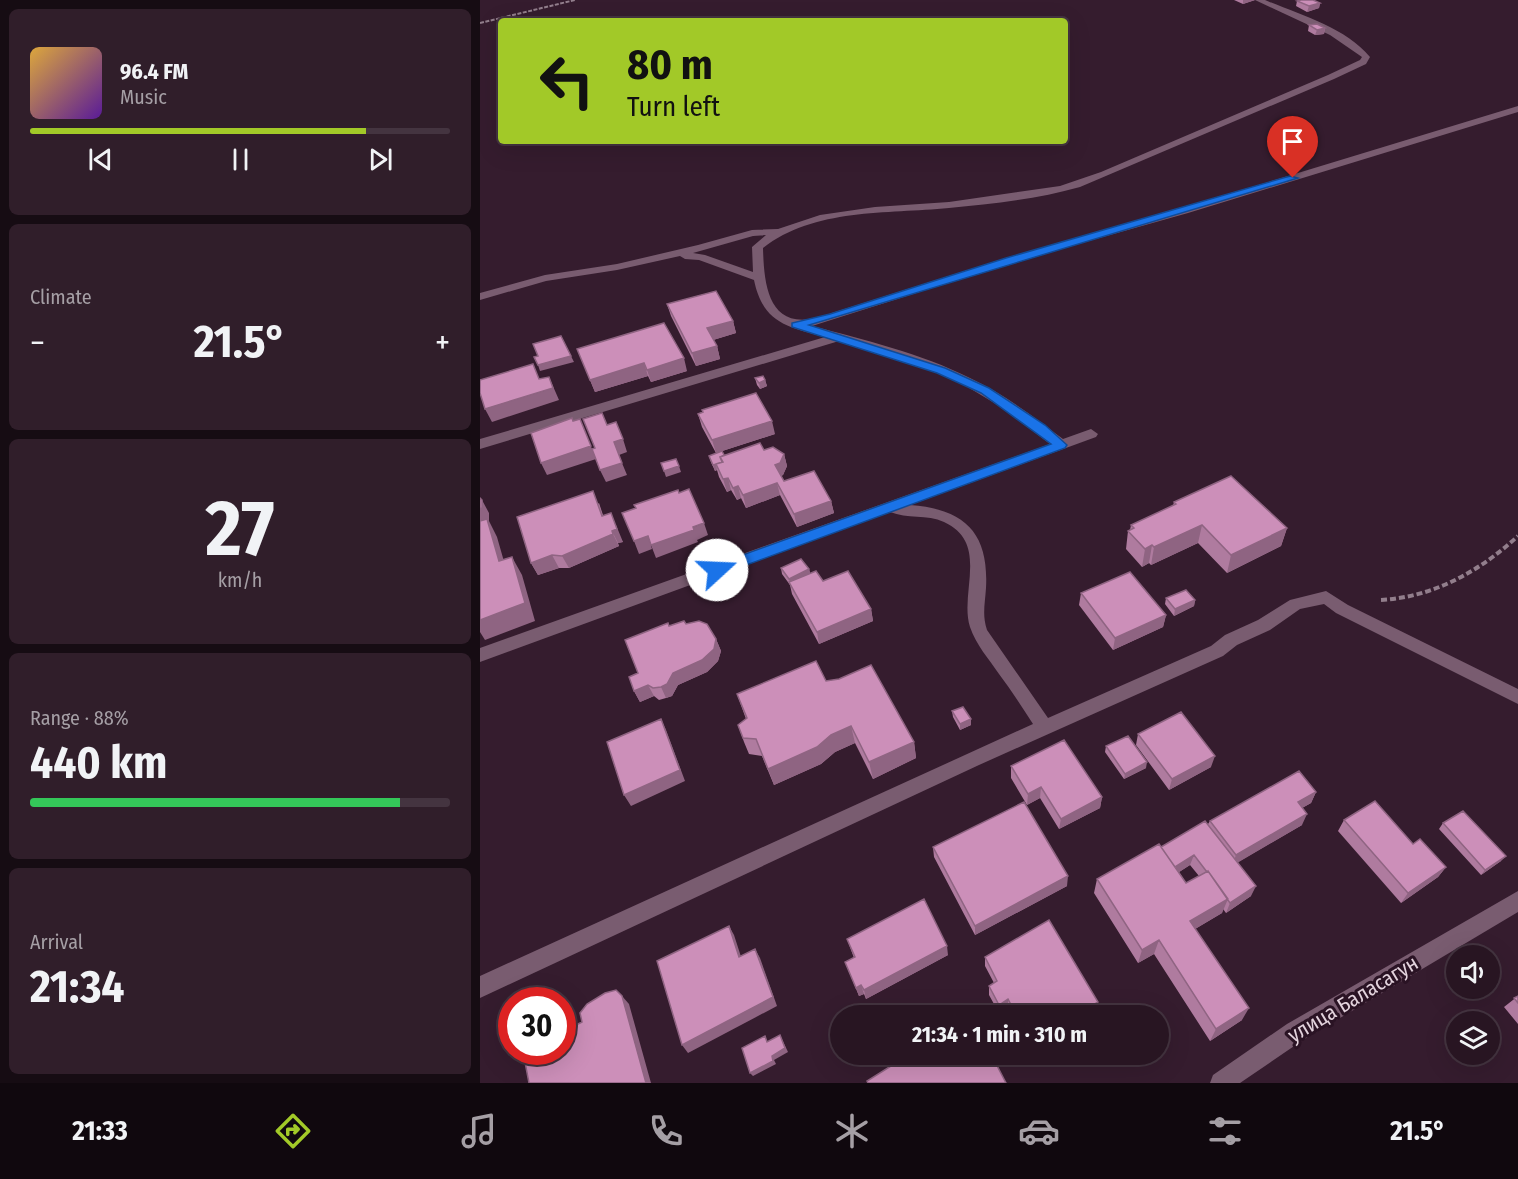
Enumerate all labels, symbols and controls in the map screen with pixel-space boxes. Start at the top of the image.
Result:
text: 80 m [627,40,713,90]
icon: left [528,42,606,120]
text: 96.4 FM [120,58,188,85]
text: Music [120,85,167,109]
text: Turn left [627,91,720,123]
pin [1267,116,1318,178]
icon: arrive [1276,125,1309,158]
icon: previous [84,143,117,176]
icon: pause [224,143,257,176]
icon: next [364,143,397,176]
text: Climate [30,285,92,309]
text: 21.5° [194,315,286,369]
text: − [30,323,45,363]
text: + [435,323,450,363]
text: 27 [206,482,274,576]
position arrow [685,538,749,602]
text: km/h [218,568,262,592]
text: Range · 88% [30,706,129,730]
text: 440 km [30,736,167,790]
text: Arrival [30,930,83,954]
map controls [1446,945,1500,1065]
button: sound [1446,945,1500,999]
street label: улица Баласагун [1283,950,1423,1048]
text: 21:34 [30,960,124,1014]
speed limit sign: 30 [498,987,576,1065]
button: layers [1446,1011,1500,1065]
text: 21:34 · 1 min · 310 m [912,1021,1087,1048]
icon: directions [272,1110,314,1152]
icon: music [458,1110,500,1152]
icon: phone [645,1110,687,1152]
icon: climate [831,1110,873,1152]
icon: car [1018,1110,1060,1152]
icon: filters [1204,1110,1246,1152]
text: 21:33 [72,1115,128,1147]
text: 21.5° [1390,1115,1446,1147]

